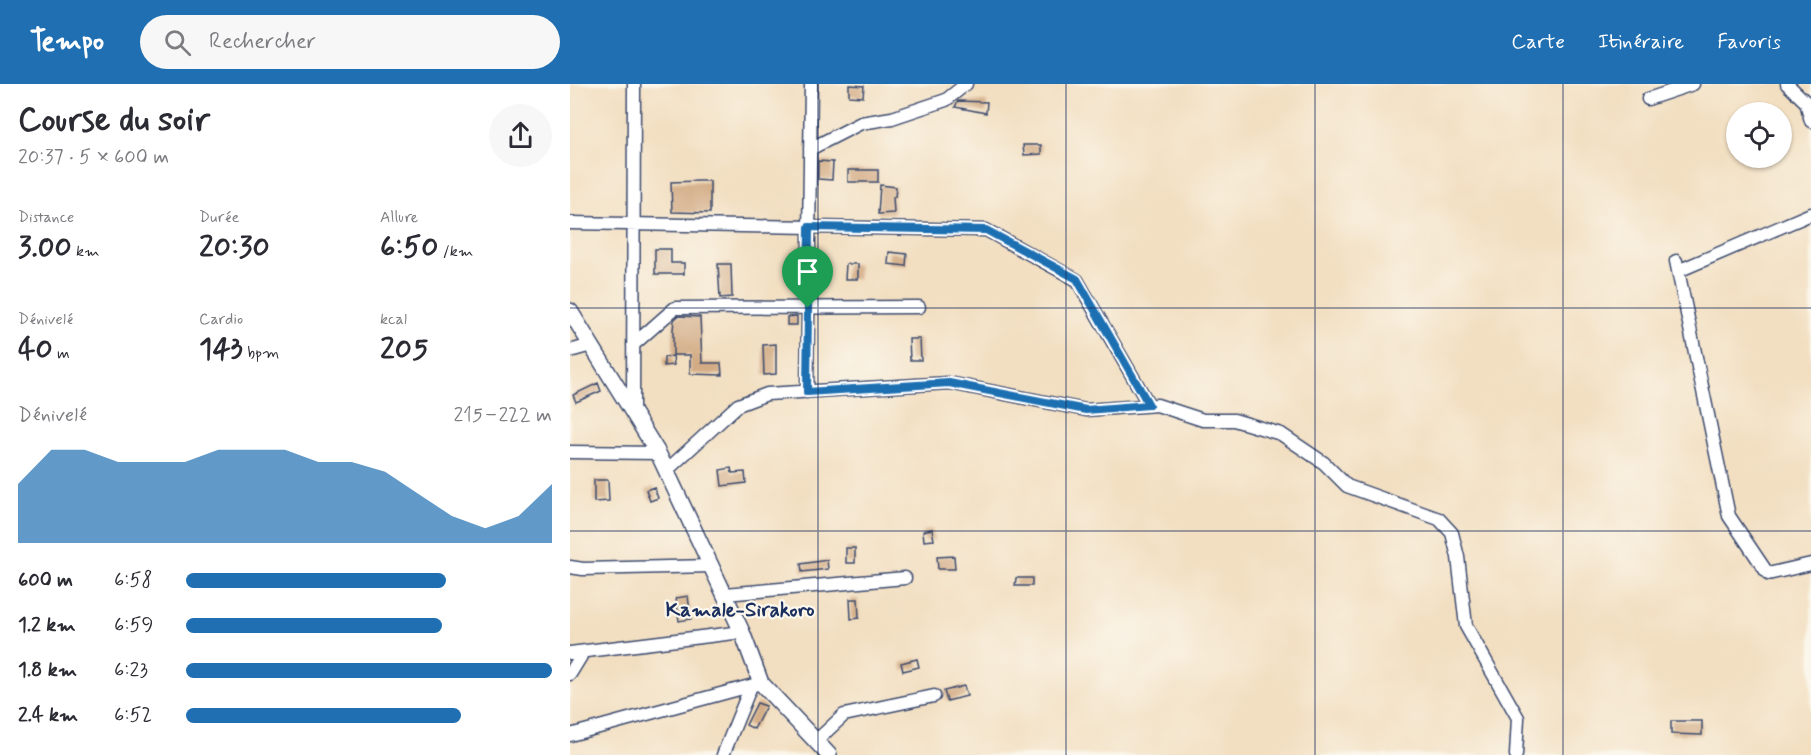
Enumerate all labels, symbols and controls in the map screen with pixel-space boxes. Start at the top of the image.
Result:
search box [140,15,560,69]
text: Tempo [30,24,104,61]
icon: search [161,26,194,59]
text: Rechercher [209,28,316,56]
text: Carte [1511,28,1565,56]
text: Itinéraire [1598,28,1684,56]
text: Favoris [1717,28,1781,56]
text: Course du soir [18,99,210,143]
map controls [1726,102,1792,168]
button: locate [1726,102,1792,168]
button: share [489,104,552,167]
text: 20:37 · 5 × 600 m [18,144,169,171]
text: Distance [18,207,74,228]
text: Durée [199,207,239,228]
text: Allure [380,207,418,228]
text: 3.00 [18,228,72,267]
text: 20:30 [199,228,270,267]
text: 6:50 [380,228,439,267]
text: km [72,241,99,262]
text: /km [439,241,473,262]
pin [782,246,833,308]
icon: arrive [791,255,824,288]
text: Dénivelé [18,309,73,330]
text: Cardio [199,309,243,330]
text: kcal [380,309,407,330]
text: 40 [18,330,53,369]
text: 143 [199,330,243,369]
text: 205 [380,330,429,369]
text: m [53,343,70,364]
text: bpm [243,343,279,364]
text: Dénivelé [18,402,87,429]
text: 215–222 m [453,402,552,429]
text: 600 m [18,567,73,594]
text: 6:58 [114,567,153,594]
district label: Kamale-Sirakoro [666,596,815,624]
text: 1.2 km [18,612,75,639]
text: 6:59 [114,612,154,639]
text: 1.8 km [18,657,77,684]
text: 6:23 [114,657,148,684]
text: 2.4 km [18,702,78,729]
text: 6:52 [114,702,152,729]

